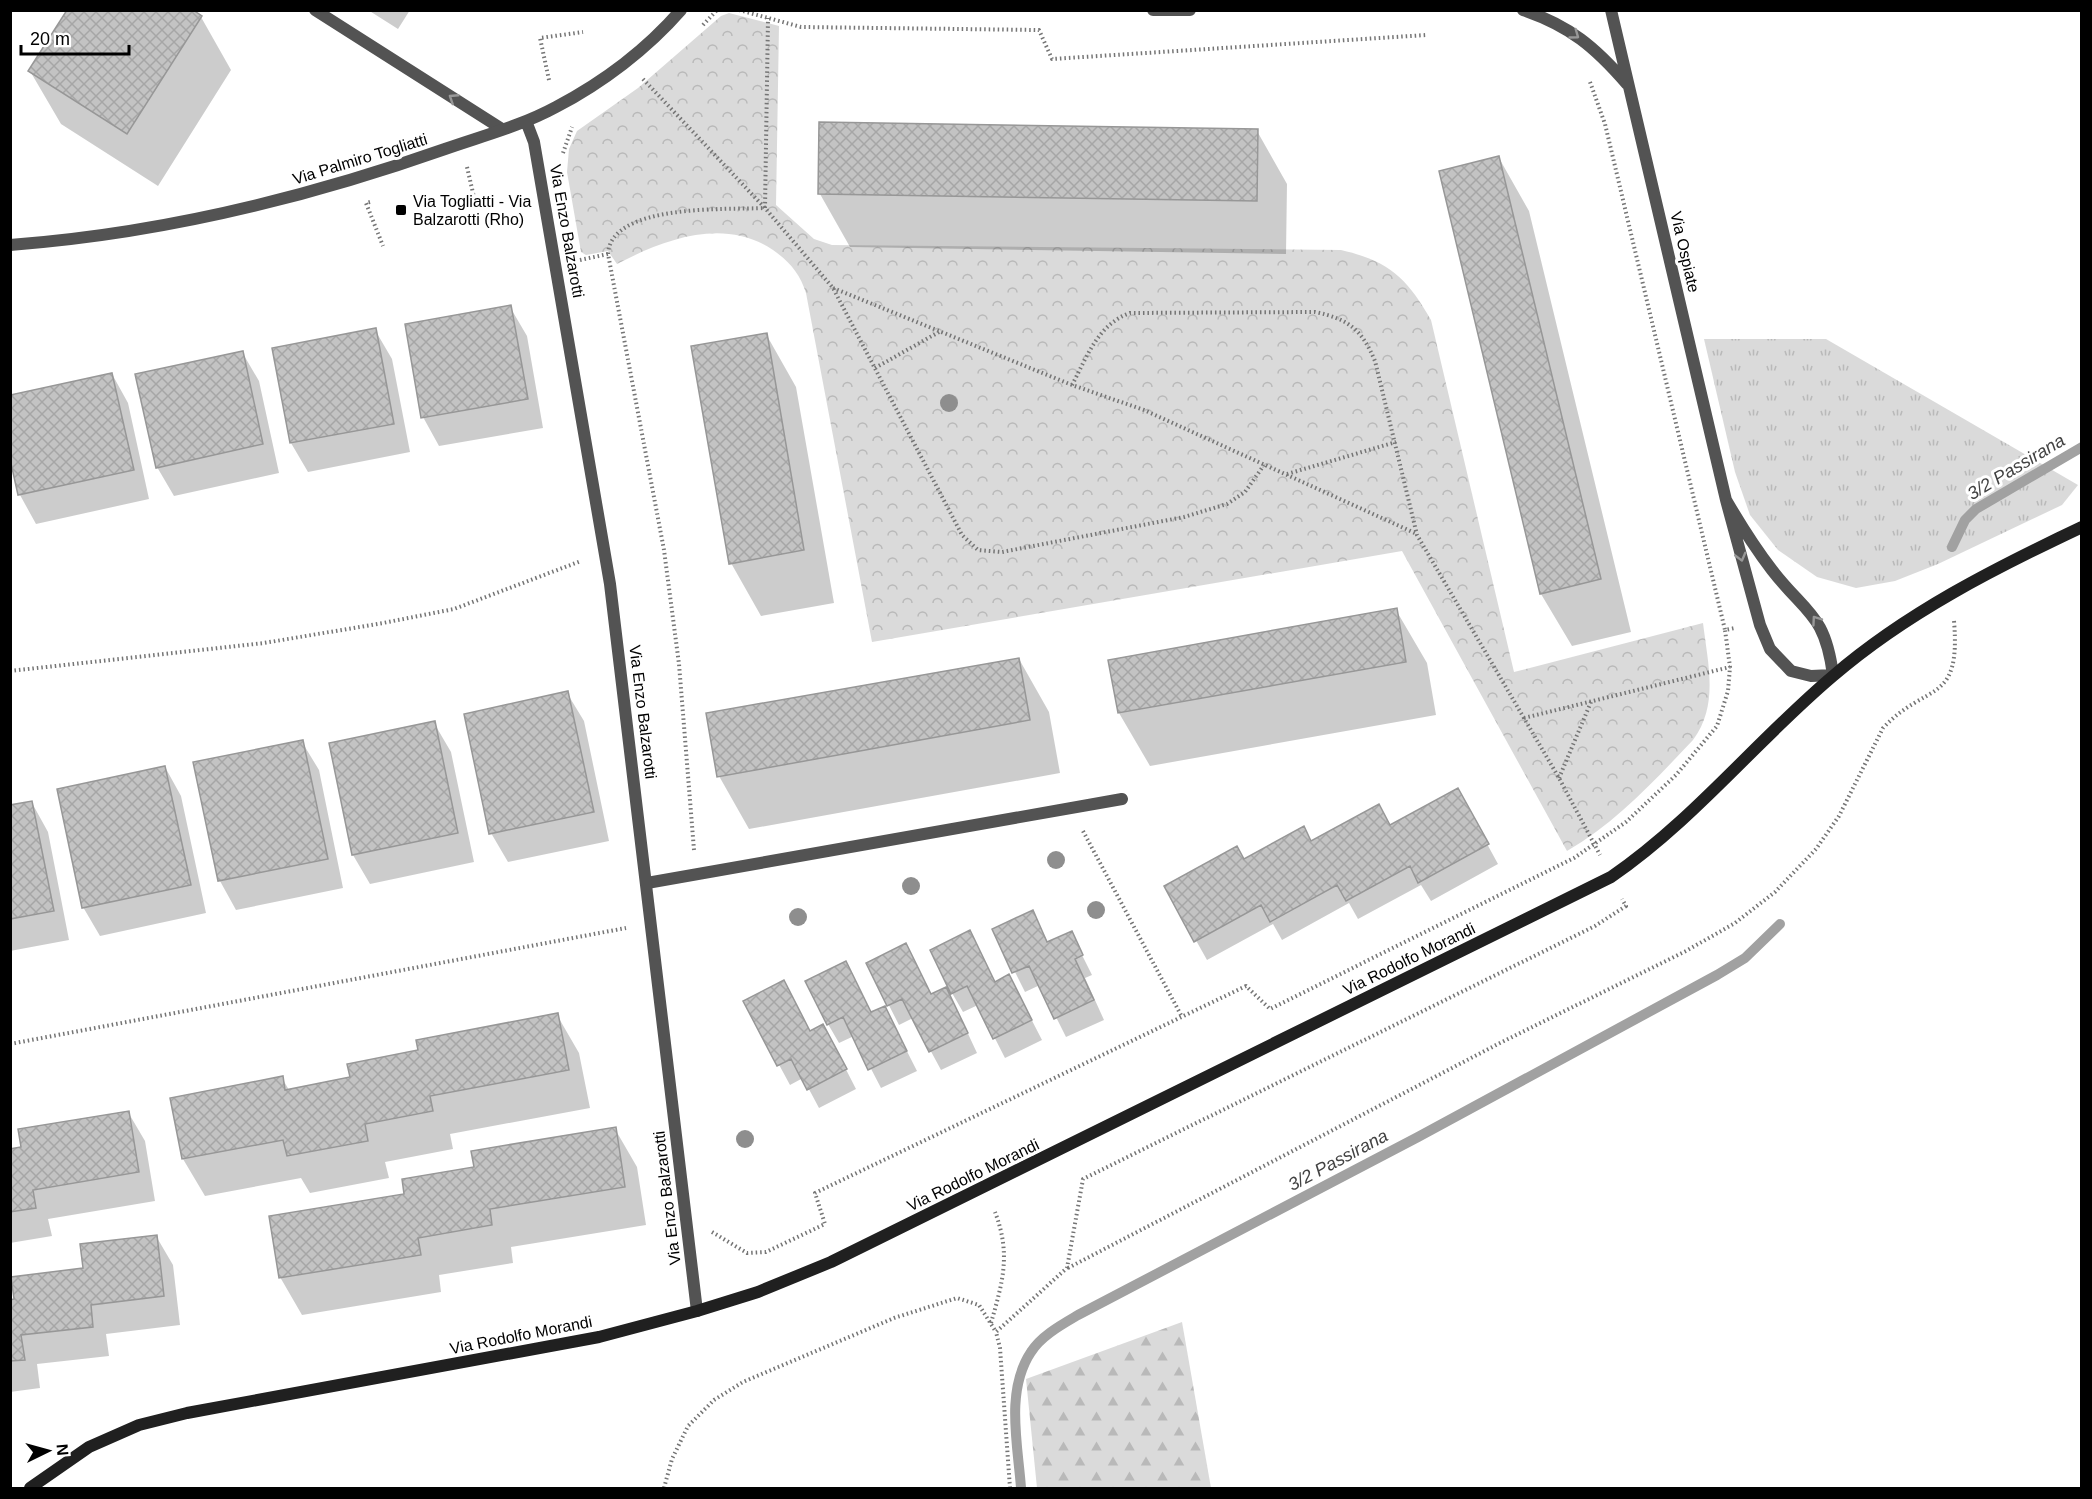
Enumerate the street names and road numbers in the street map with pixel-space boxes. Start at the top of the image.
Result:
street label: Via Palmiro Togliatti [291,130,429,188]
street label: Via Enzo Balzarotti [547,163,587,299]
street label: Via Ospiate [1667,210,1703,294]
street label: Via Enzo Balzarotti [626,644,660,780]
street label: Via Rodolfo Morandi [1340,920,1478,998]
street label: Via Enzo Balzarotti [650,1130,684,1266]
street label: Via Rodolfo Morandi [904,1136,1042,1214]
street label: Via Rodolfo Morandi [448,1313,594,1357]

